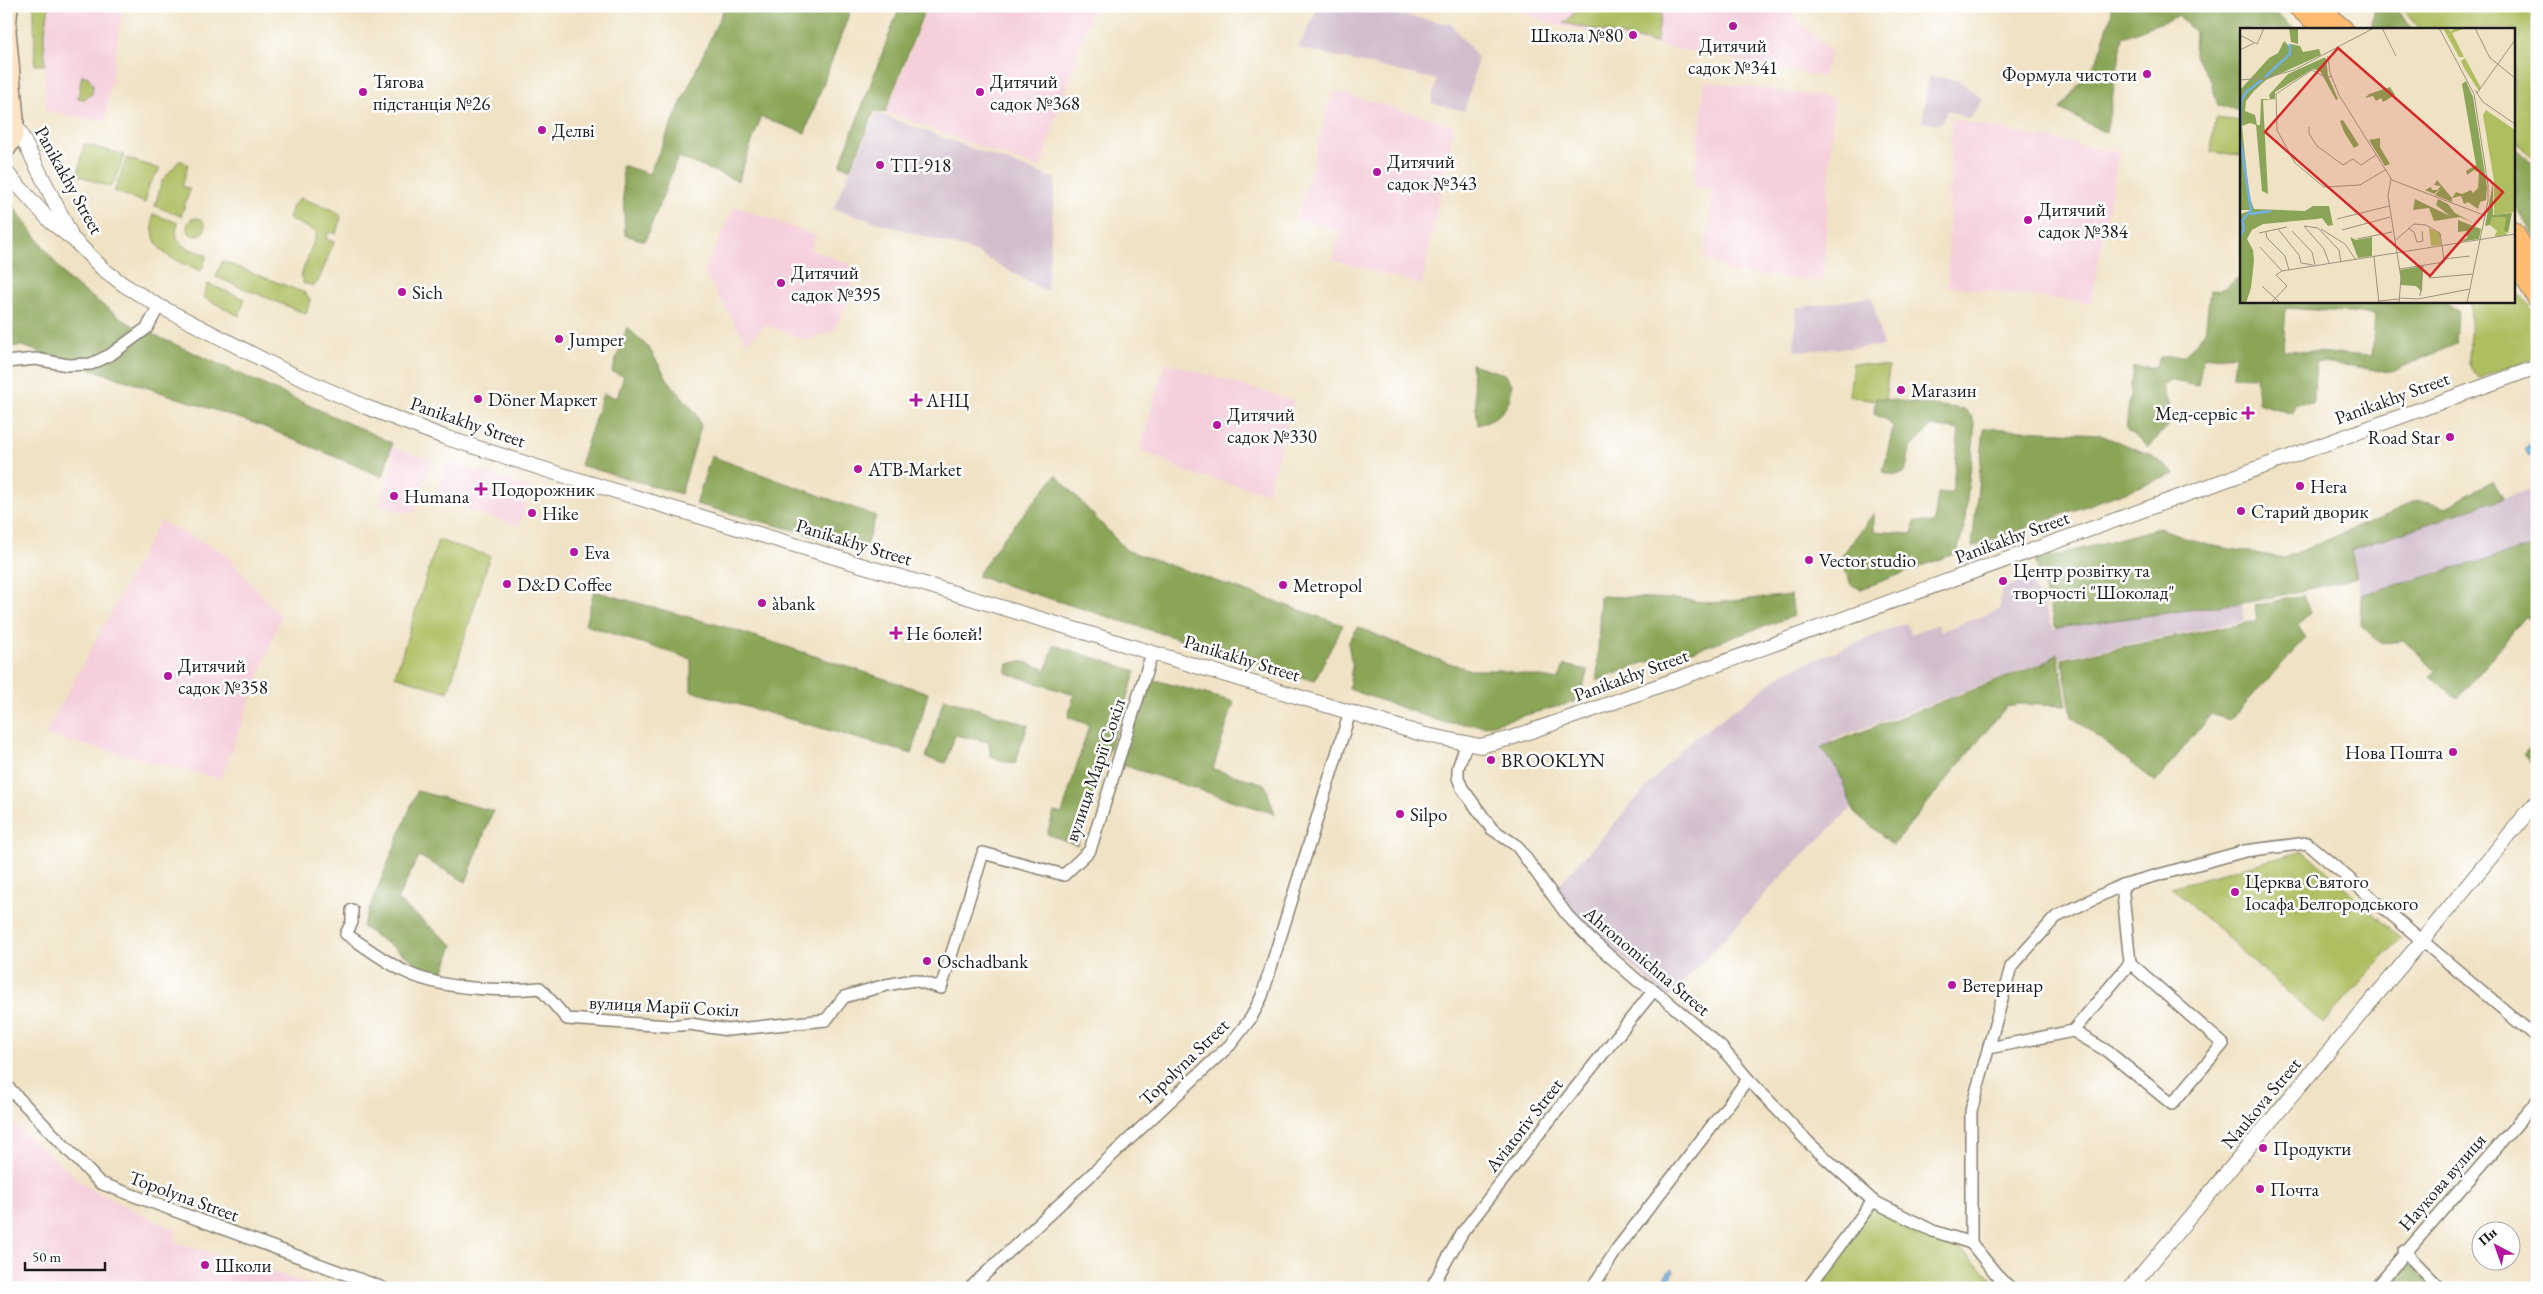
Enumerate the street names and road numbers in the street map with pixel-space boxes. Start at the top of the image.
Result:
street label: Panikakhy Street [29,121,109,239]
street label: Panikakhy Street [2331,366,2453,430]
street label: Panikakhy Street [407,391,529,453]
street label: Panikakhy Street [1951,505,2073,569]
street label: Panikakhy Street [793,512,915,572]
street label: Panikakhy Street [1181,628,1303,688]
street label: Panikakhy Street [1570,643,1692,707]
street label: вулиця Марії Сокіл [1059,695,1131,845]
street label: Ahronomichna Street [1578,900,1716,1021]
street label: вулиця Марії Сокіл [588,990,740,1022]
street label: Topolyna Street [1134,1013,1234,1111]
street label: Naukova Street [2215,1052,2307,1154]
street label: Aviatoriv Street [1479,1073,1569,1178]
street label: Наукова вулиця [2393,1127,2492,1236]
street label: Topolyna Street [126,1165,242,1227]

